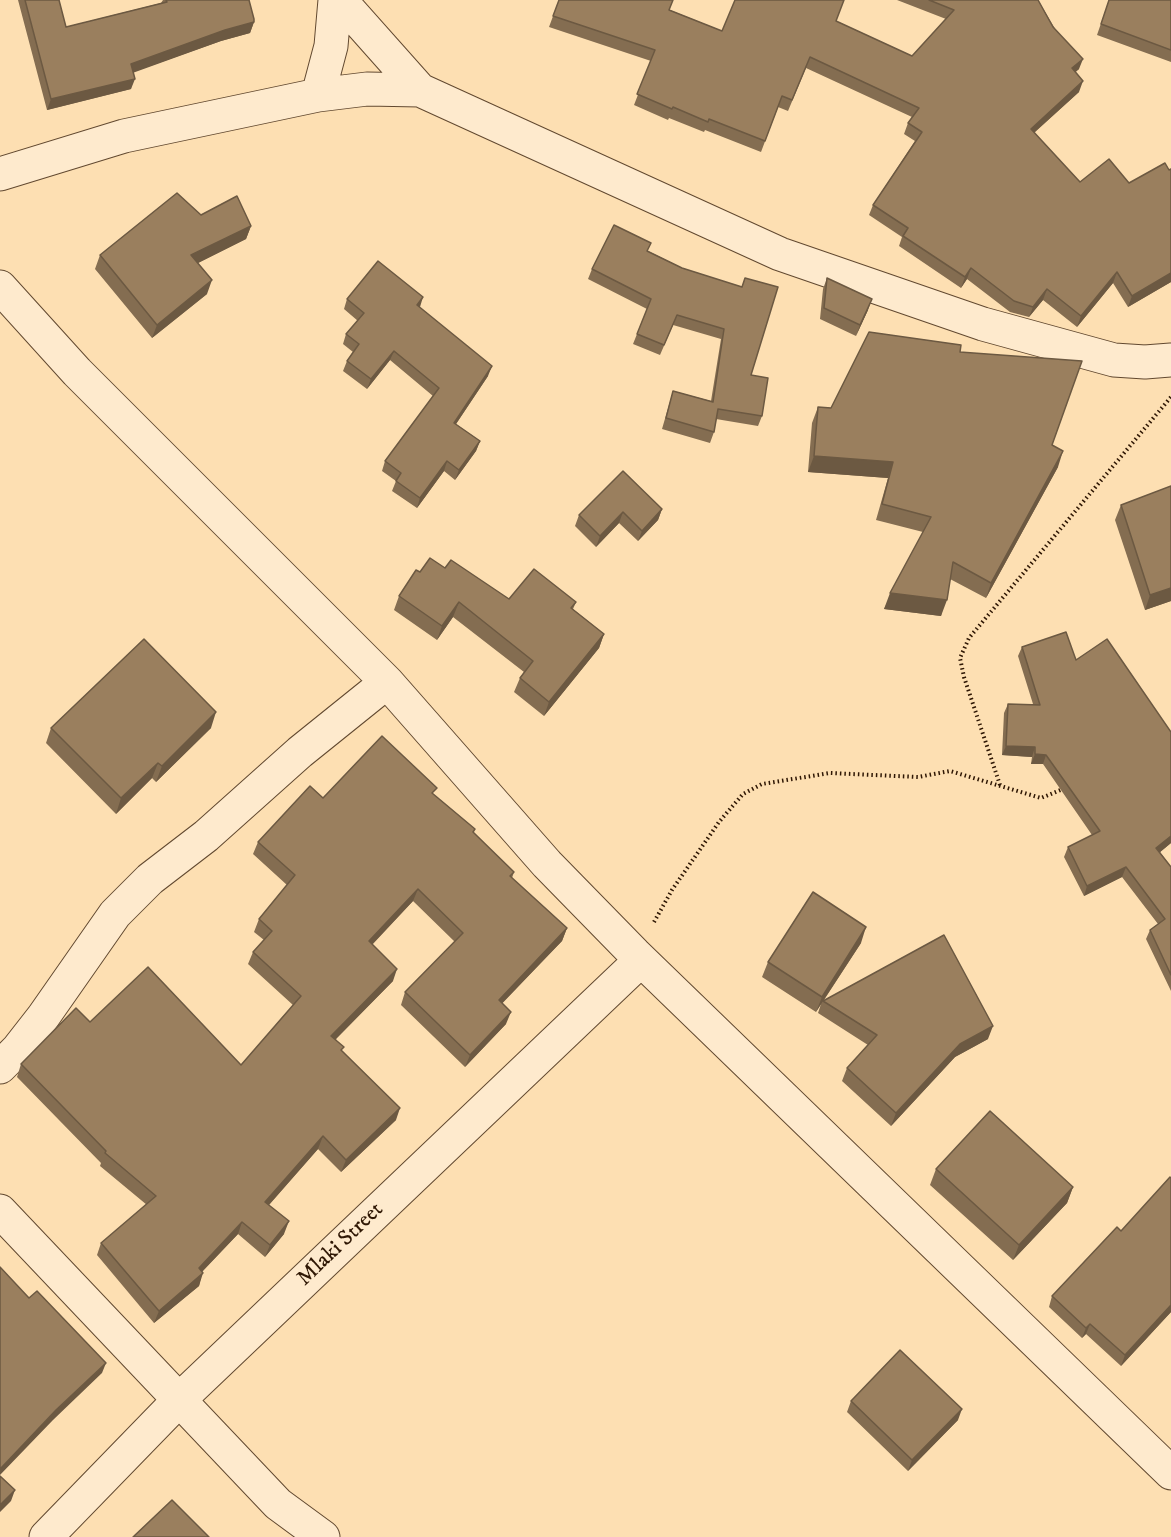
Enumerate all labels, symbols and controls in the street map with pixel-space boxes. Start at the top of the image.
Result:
street label: Mlaki Street [292,1198,390,1292]

